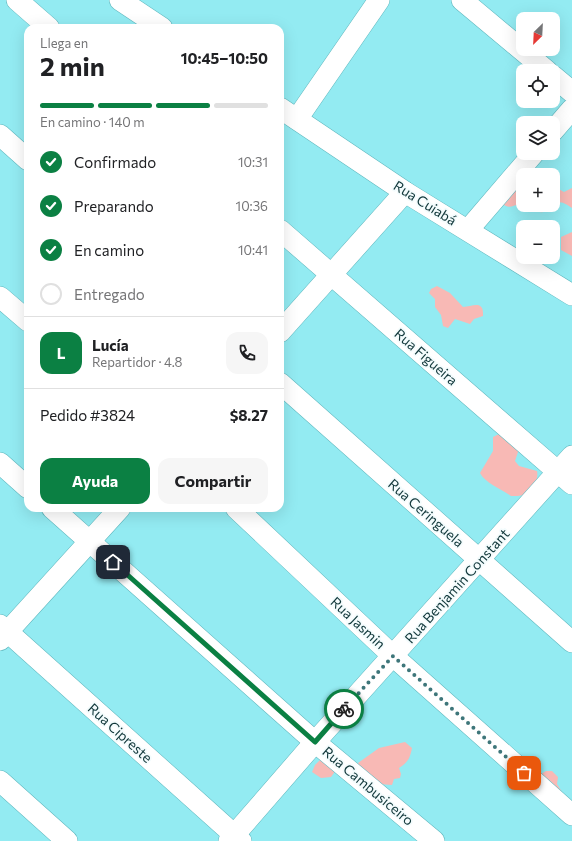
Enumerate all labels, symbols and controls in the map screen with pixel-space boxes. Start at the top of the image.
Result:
north arrow [516,12,560,56]
map controls [516,12,560,264]
text: Llega en [40,35,88,51]
text: 10:45–10:50 [181,49,268,67]
text: 2 min [40,50,105,81]
button: locate [516,64,560,108]
text: En camino · 140 m [40,114,145,130]
button: layers [516,116,560,160]
icon: check [40,151,62,173]
text: Confirmado [74,153,156,171]
text: 10:31 [238,154,268,170]
button: + [516,168,560,212]
street label: Rua Cuiabá [391,177,460,229]
icon: check [40,195,62,217]
text: Preparando [74,197,154,215]
text: 10:36 [236,198,268,214]
button: − [516,220,560,264]
icon: check [40,239,62,261]
text: En camino [74,241,144,259]
text: 10:41 [238,242,268,258]
text: Entregado [74,285,145,303]
street label: Rua Figueira [391,325,461,389]
button: phone [226,332,268,374]
text: Lucía [92,336,129,354]
text: L [57,344,65,362]
text: Repartidor · 4.8 [92,354,182,370]
text: Pedido #3824 [40,406,135,424]
text: $8.27 [230,406,268,424]
button: Ayuda [40,458,150,504]
button: Compartir [158,458,268,504]
street label: Rua Ceringuela [385,475,468,550]
street label: Rua Benjamin Constant [401,525,513,646]
pin [96,545,130,579]
icon: home [102,551,124,573]
street label: Rua Jasmin [327,593,389,652]
courier [324,689,364,729]
icon: bike [333,698,355,720]
street label: Rua Cipreste [85,699,156,766]
street label: Rua Cambusiceiro [319,742,417,829]
pin [507,756,541,790]
icon: bag [513,762,535,784]

